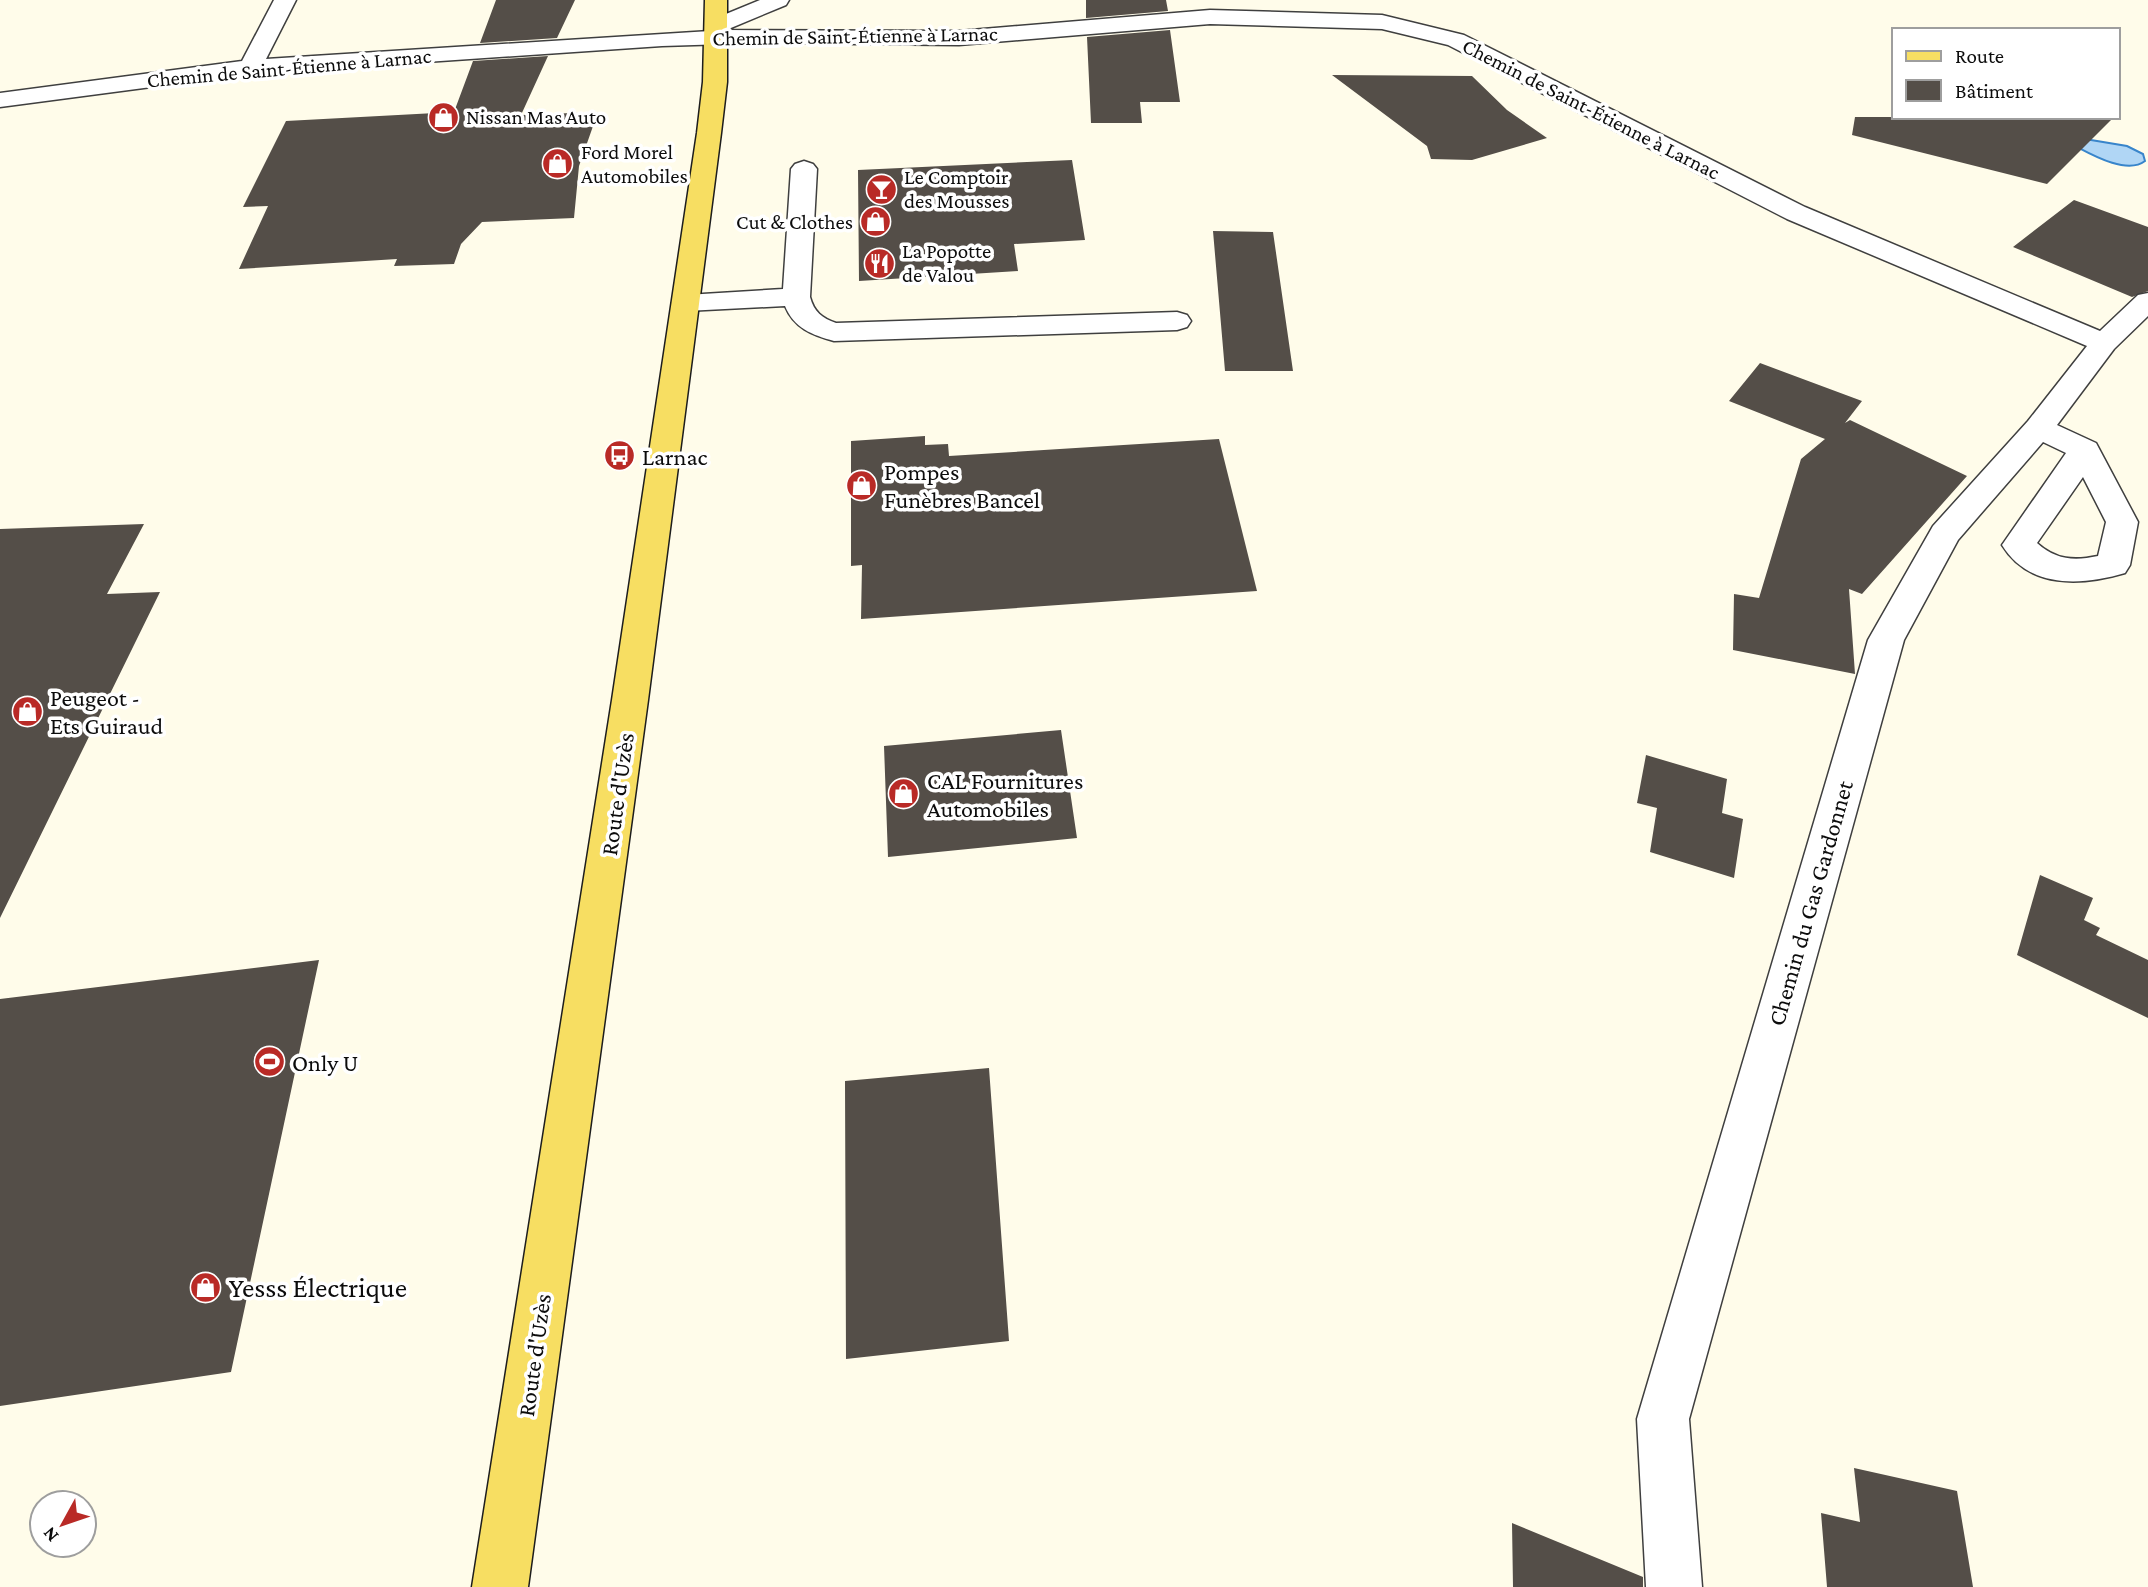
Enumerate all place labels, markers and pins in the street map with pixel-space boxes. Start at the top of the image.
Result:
shop icon: Nissan Mas Auto [426,100,460,134]
place label: Nissan Mas Auto [466,105,606,129]
place label: Ford Morel Automobiles [581,140,688,188]
shop icon: Ford Morel Automobiles [541,147,575,181]
place label: Le Comptoir des Mousses [904,165,1009,213]
bar icon: Le Comptoir des Mousses [864,172,898,206]
shop icon: Cut & Clothes [859,205,893,239]
place label: Cut & Clothes [736,210,853,234]
place label: La Popotte de Valou [902,239,991,287]
restaurant icon: La Popotte de Valou [862,246,896,280]
bus stop icon: Larnac [602,439,636,473]
place label: Larnac [642,443,708,470]
place label: Pompes Funèbres Bancel [884,458,1040,513]
shop icon: Pompes Funèbres Bancel [844,468,878,502]
place label: Peugeot - Ets Guiraud [50,684,164,739]
shop icon: Peugeot - Ets Guiraud [10,694,44,728]
place label: CAL Fournitures Automobiles [927,767,1083,822]
shop icon: CAL Fournitures Automobiles [887,777,921,811]
sports icon: Only U [252,1045,286,1079]
place label: Only U [292,1049,358,1076]
shop icon: Yesss Électrique [189,1270,223,1304]
place label: Yesss Électrique [229,1272,407,1303]

